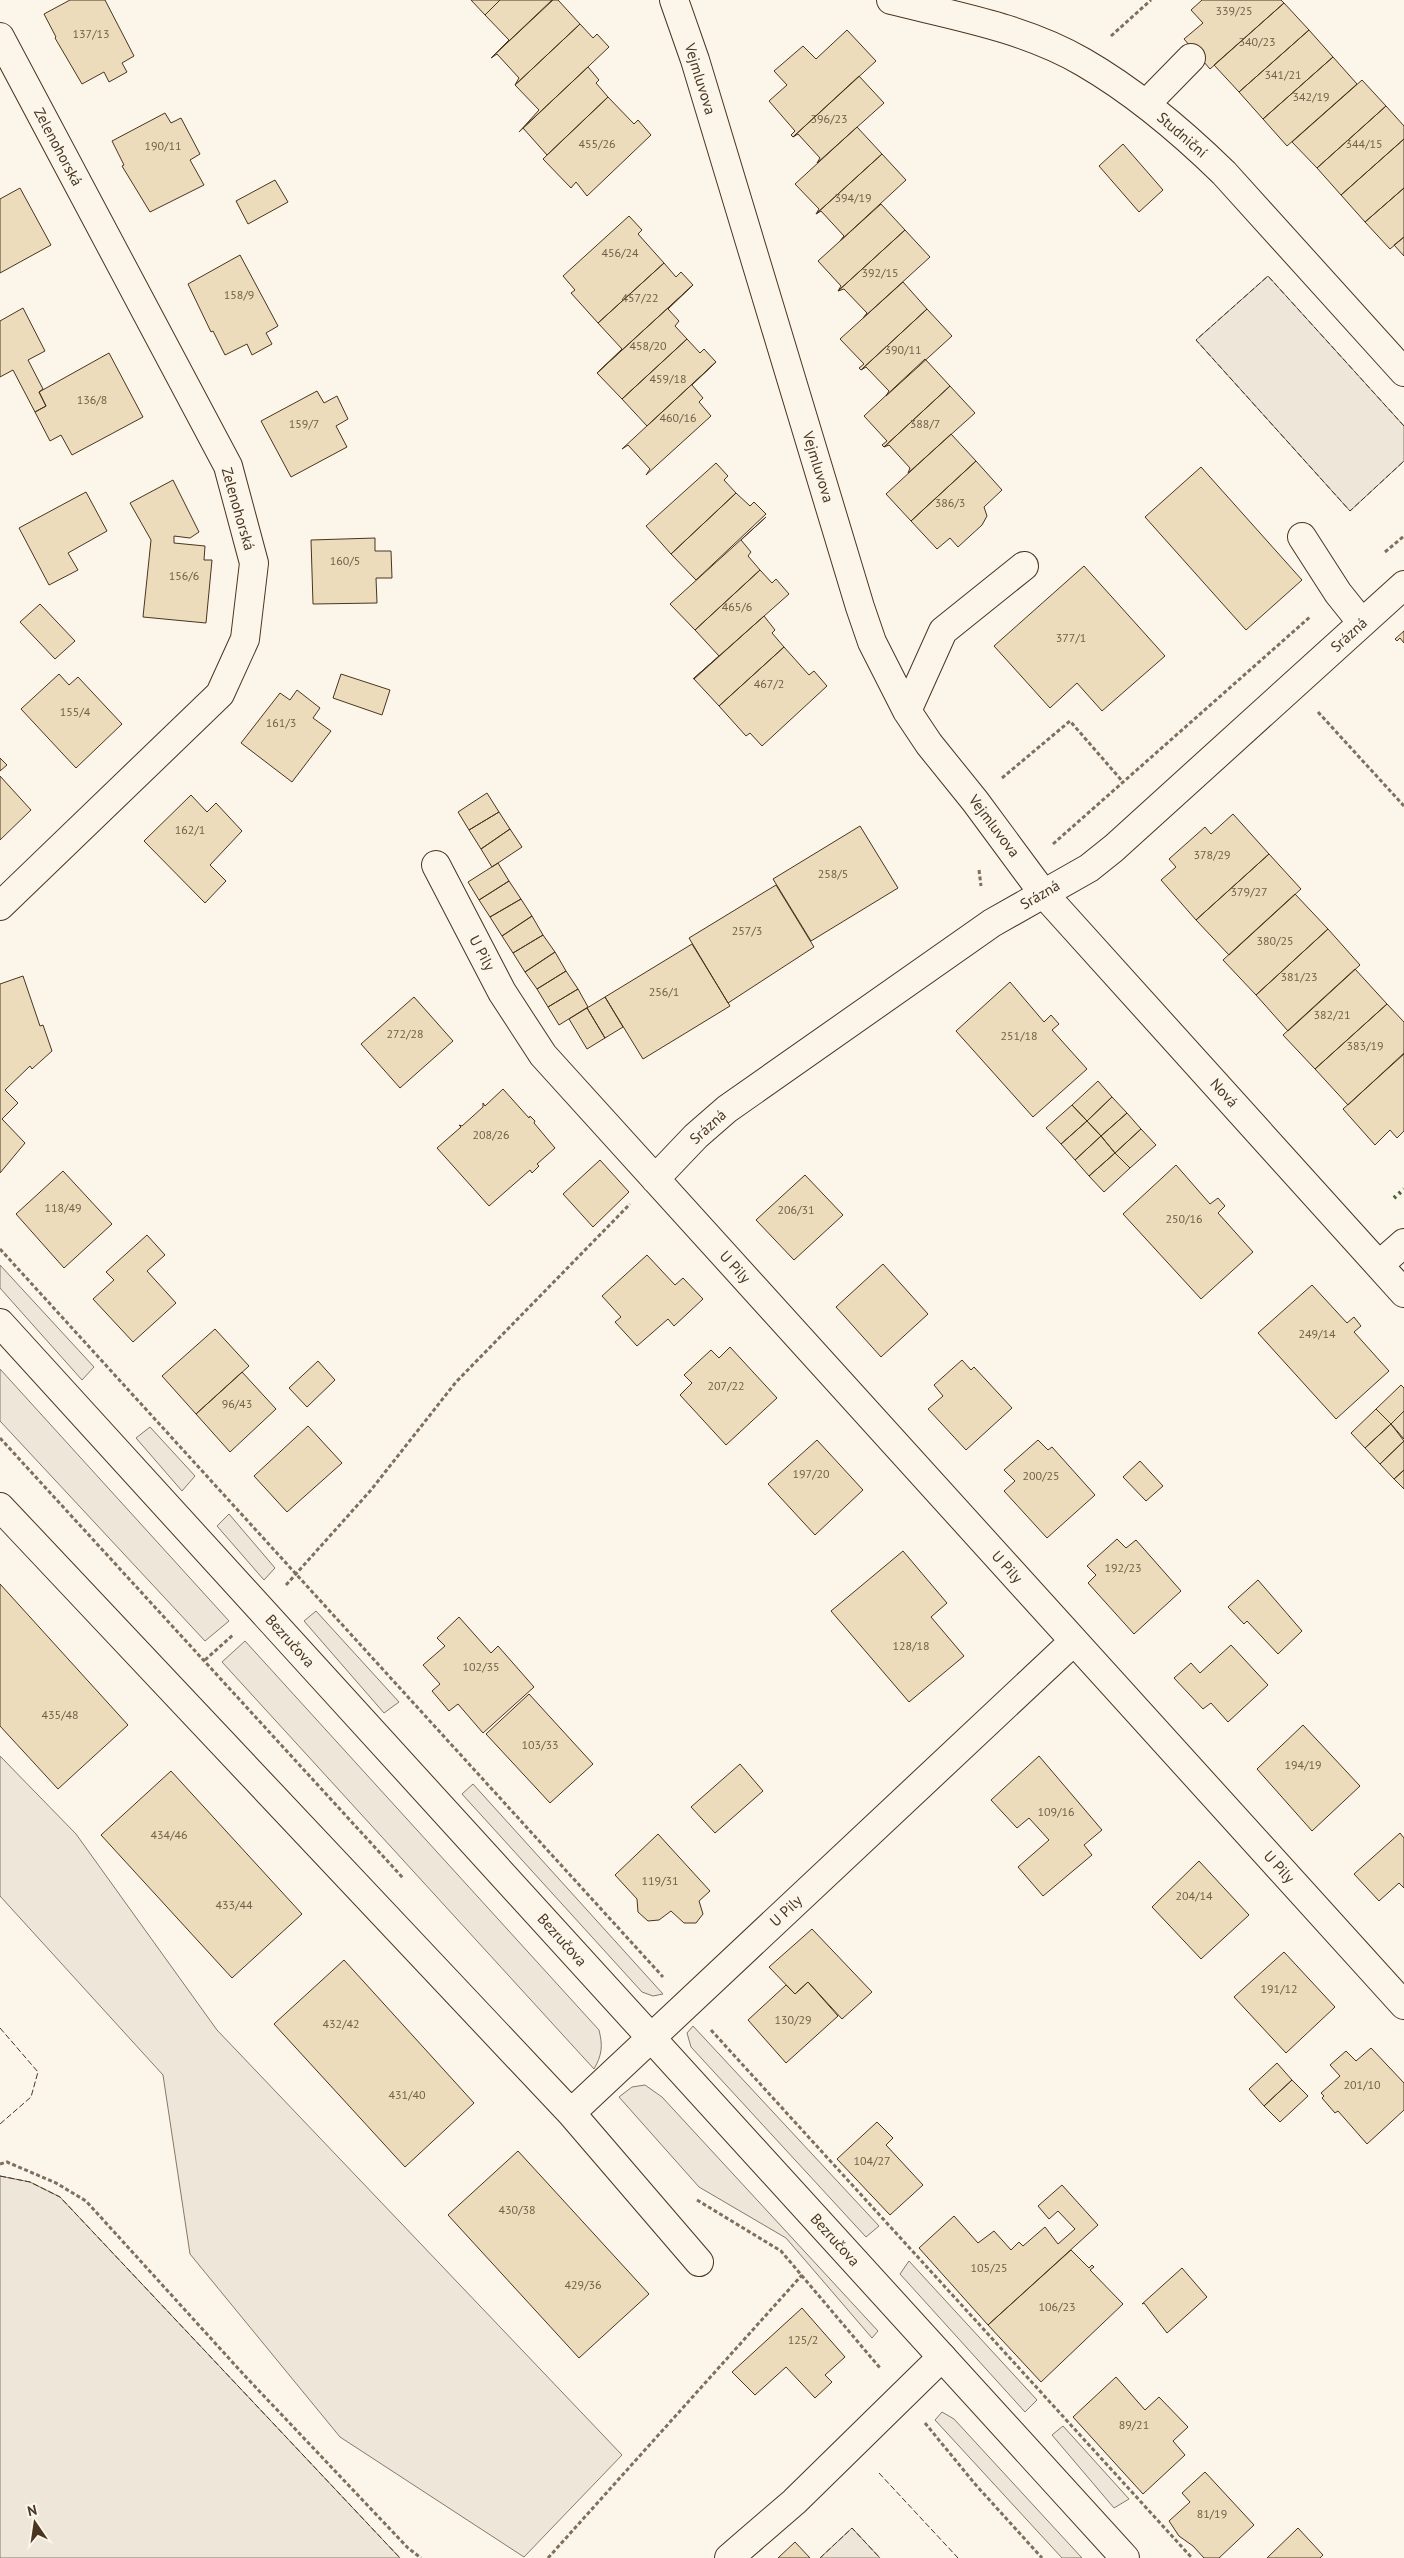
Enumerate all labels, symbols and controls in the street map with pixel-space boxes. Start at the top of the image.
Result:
house number: 339/25 [1216,3,1252,18]
house number: 137/13 [73,26,109,41]
house number: 340/23 [1239,34,1275,49]
street label: Vejmluvova [680,40,720,117]
house number: 341/21 [1265,67,1301,82]
house number: 342/19 [1293,89,1329,104]
street label: Zelenohorská [30,105,87,189]
street label: Studniční [1153,108,1211,162]
house number: 396/23 [811,111,847,126]
house number: 455/26 [579,136,615,151]
house number: 344/15 [1346,136,1382,151]
house number: 190/11 [145,138,181,153]
house number: 394/19 [835,190,871,205]
house number: 456/24 [602,245,639,260]
house number: 392/15 [862,265,898,280]
house number: 158/9 [224,287,254,302]
house number: 457/22 [622,290,658,305]
house number: 458/20 [630,338,667,353]
house number: 390/11 [885,342,921,357]
house number: 459/18 [650,371,686,386]
house number: 136/8 [77,392,107,407]
house number: 460/16 [660,410,696,425]
house number: 159/7 [289,416,319,431]
house number: 388/7 [910,416,940,431]
street label: Vejmluvova [798,428,838,505]
street label: Zelenohorská [218,465,259,553]
house number: 386/3 [935,495,965,510]
house number: 160/5 [330,553,360,568]
house number: 156/6 [169,568,199,583]
house number: 465/6 [722,599,752,614]
street label: Srázná [1326,613,1371,656]
house number: 377/1 [1056,630,1086,645]
house number: 467/2 [754,676,784,691]
house number: 155/4 [60,704,91,719]
house number: 161/3 [266,715,296,730]
street label: Vejmluvova [964,790,1024,861]
house number: 162/1 [175,822,205,837]
house number: 378/29 [1194,847,1230,862]
house number: 258/5 [818,866,848,881]
street label: Srázná [1016,876,1063,914]
house number: 379/27 [1231,884,1267,899]
house number: 257/3 [732,923,762,938]
street label: U Pily [465,932,500,974]
house number: 380/25 [1257,933,1293,948]
house number: 381/23 [1281,969,1317,984]
house number: 256/1 [649,984,679,999]
house number: 382/21 [1314,1007,1350,1022]
house number: 272/28 [387,1026,423,1041]
house number: 251/18 [1001,1028,1037,1043]
house number: 383/19 [1347,1038,1383,1053]
street label: Nová [1206,1074,1242,1111]
street label: Srázná [685,1105,730,1148]
house number: 208/26 [473,1127,509,1142]
house number: 118/49 [45,1200,81,1215]
house number: 206/31 [778,1202,814,1217]
house number: 250/16 [1166,1211,1202,1226]
street label: U Pily [716,1246,755,1287]
house number: 249/14 [1299,1326,1336,1341]
house number: 207/22 [708,1378,744,1393]
house number: 96/43 [222,1396,252,1411]
house number: 197/20 [793,1466,830,1481]
house number: 200/25 [1023,1468,1059,1483]
street label: U Pily [988,1546,1027,1587]
house number: 192/23 [1105,1560,1141,1575]
street label: Bezručova [262,1610,319,1671]
house number: 128/18 [893,1638,929,1653]
house number: 102/35 [463,1659,499,1674]
house number: 435/48 [42,1707,78,1722]
house number: 103/33 [522,1737,558,1752]
house number: 194/19 [1285,1757,1321,1772]
house number: 109/16 [1038,1804,1074,1819]
house number: 434/46 [151,1827,187,1842]
street label: U Pily [1260,1846,1299,1887]
house number: 119/31 [642,1873,678,1888]
house number: 204/14 [1176,1888,1213,1903]
street label: U Pily [765,1891,806,1930]
house number: 433/44 [216,1897,253,1912]
street label: Bezručova [534,1909,591,1970]
house number: 191/12 [1261,1981,1297,1996]
house number: 130/29 [775,2012,811,2027]
house number: 432/42 [323,2016,359,2031]
house number: 201/10 [1344,2077,1381,2092]
house number: 431/40 [389,2087,426,2102]
house number: 104/27 [854,2153,890,2168]
house number: 430/38 [499,2202,535,2217]
street label: Bezručova [807,2209,864,2270]
house number: 105/25 [971,2260,1007,2275]
house number: 429/36 [565,2277,601,2292]
house number: 106/23 [1039,2299,1075,2314]
house number: 125/2 [788,2332,818,2347]
house number: 89/21 [1119,2417,1149,2432]
north arrow [10,2498,60,2548]
text: N [26,2501,39,2520]
house number: 81/19 [1197,2506,1227,2521]

